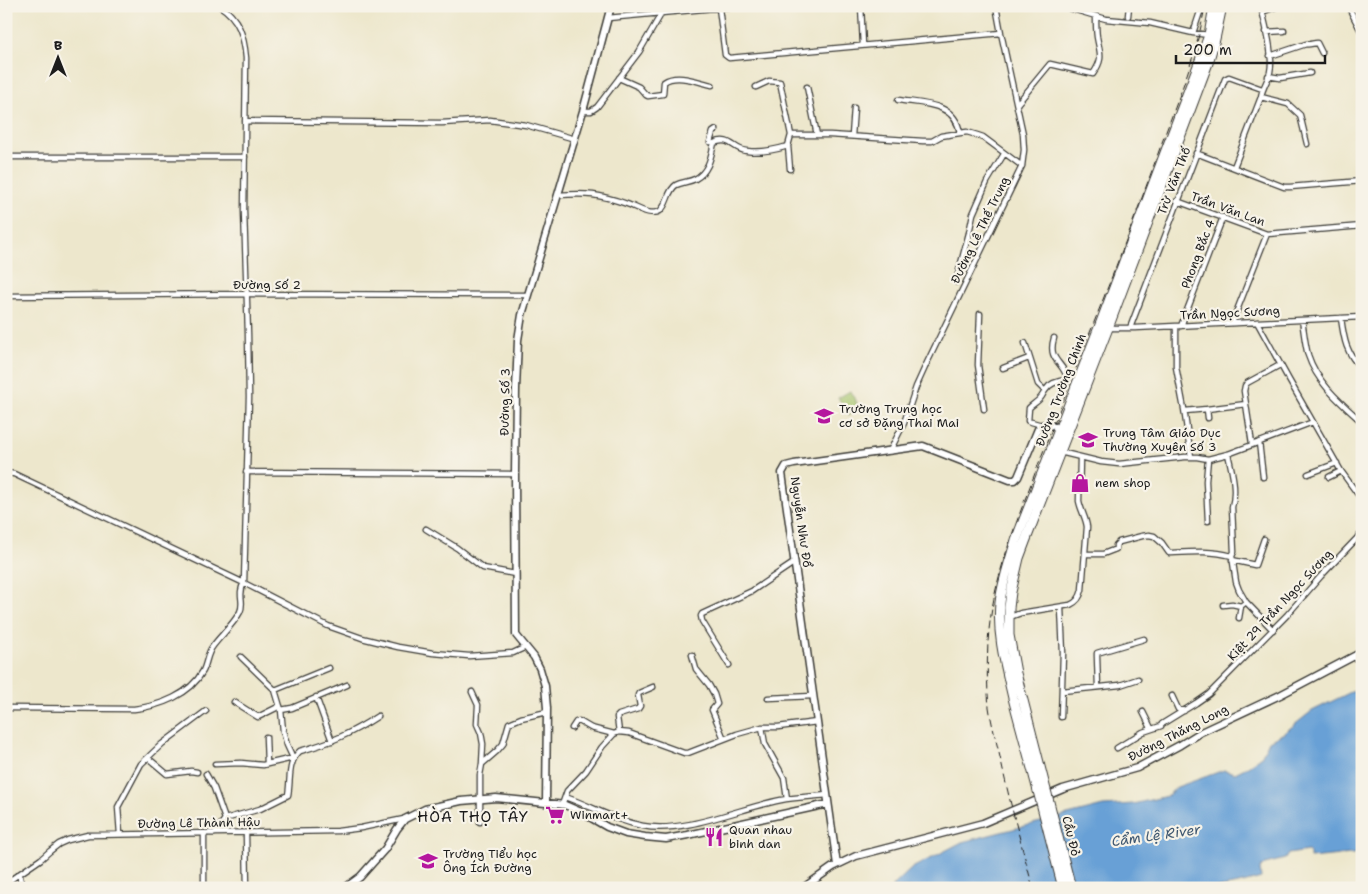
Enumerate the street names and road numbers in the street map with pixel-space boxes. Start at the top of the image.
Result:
street label: Trừ Văn Thố [1154,144,1195,217]
street label: Đường Lê Thế Trung [947,174,1013,286]
street label: Trần Văn Lan [1189,188,1267,230]
street label: Phong Bắc 4 [1177,217,1219,291]
street label: Đường Số 2 [233,277,301,293]
street label: Trần Ngọc Sương [1180,302,1280,324]
street label: Đường Trường Chinh [1032,331,1090,449]
street label: Đường Số 3 [496,368,514,436]
street label: Nguyễn Như Đổ [787,476,815,569]
street label: Kiệt 29 Trần Ngọc Sương [1224,546,1336,664]
street label: Đường Thăng Long [1125,701,1231,765]
street label: Đường Lê Thành Hậu [138,814,260,832]
street label: Cầu Đỏ [1058,814,1084,858]

